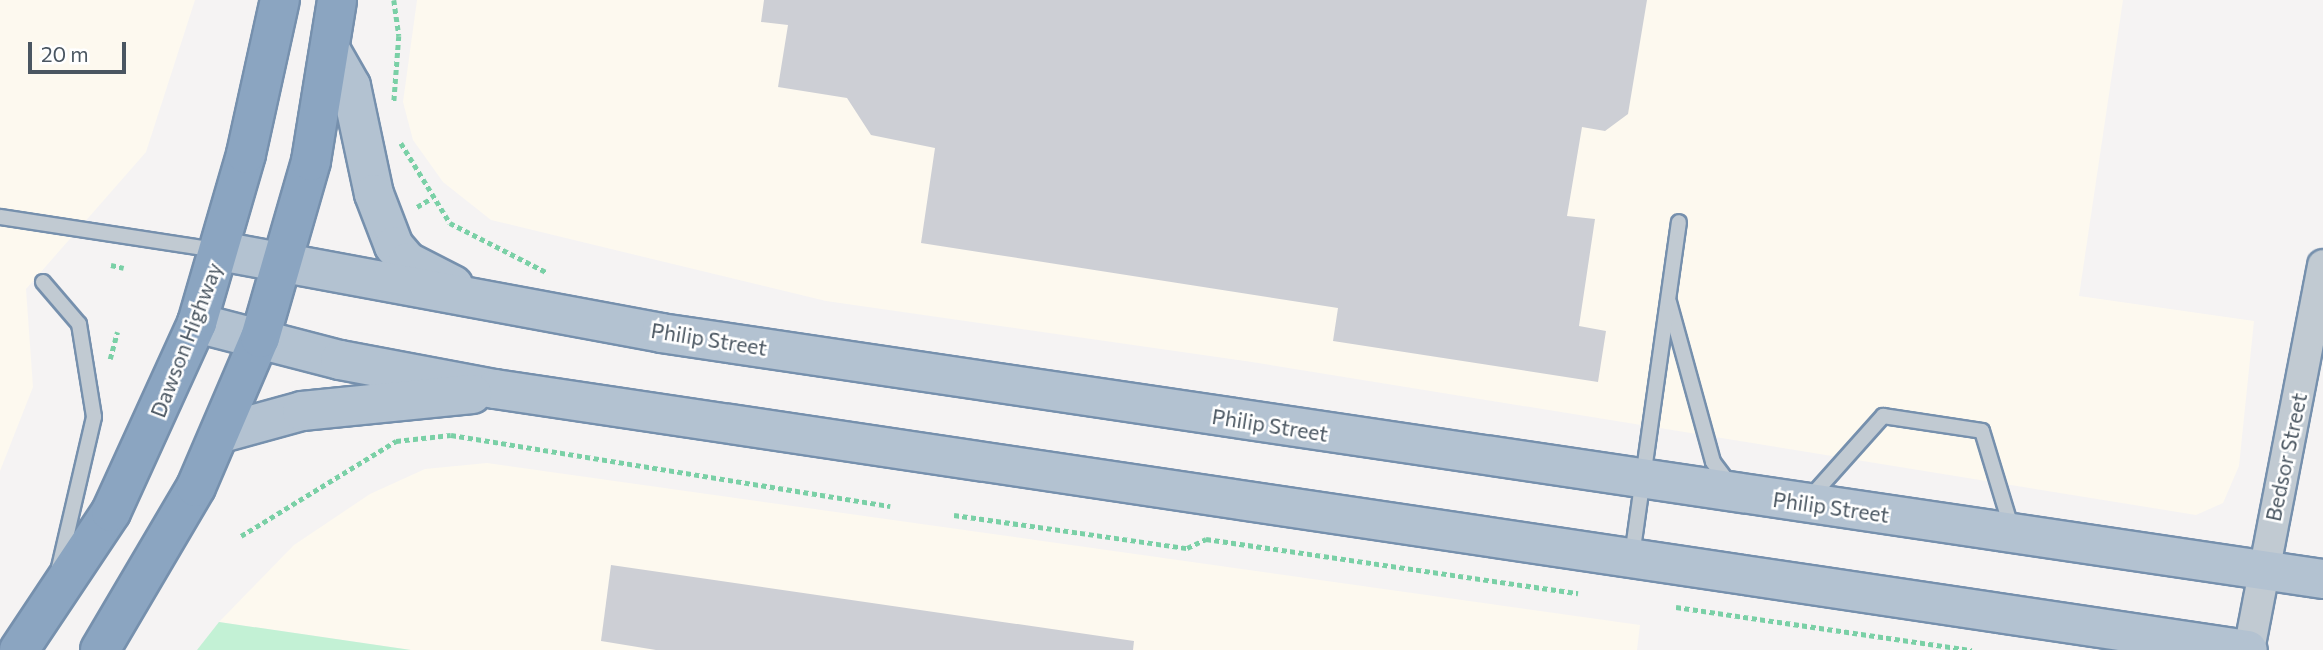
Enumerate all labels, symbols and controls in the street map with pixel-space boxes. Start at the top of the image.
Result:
scale bar [32,28,130,72]
text: 20 m [41,41,89,66]
street label: Dawson Highway [145,259,227,421]
street label: Philip Street [649,317,769,361]
street label: Bedsor Street [2260,390,2312,524]
street label: Philip Street [1210,403,1330,447]
street label: Philip Street [1771,486,1891,528]

